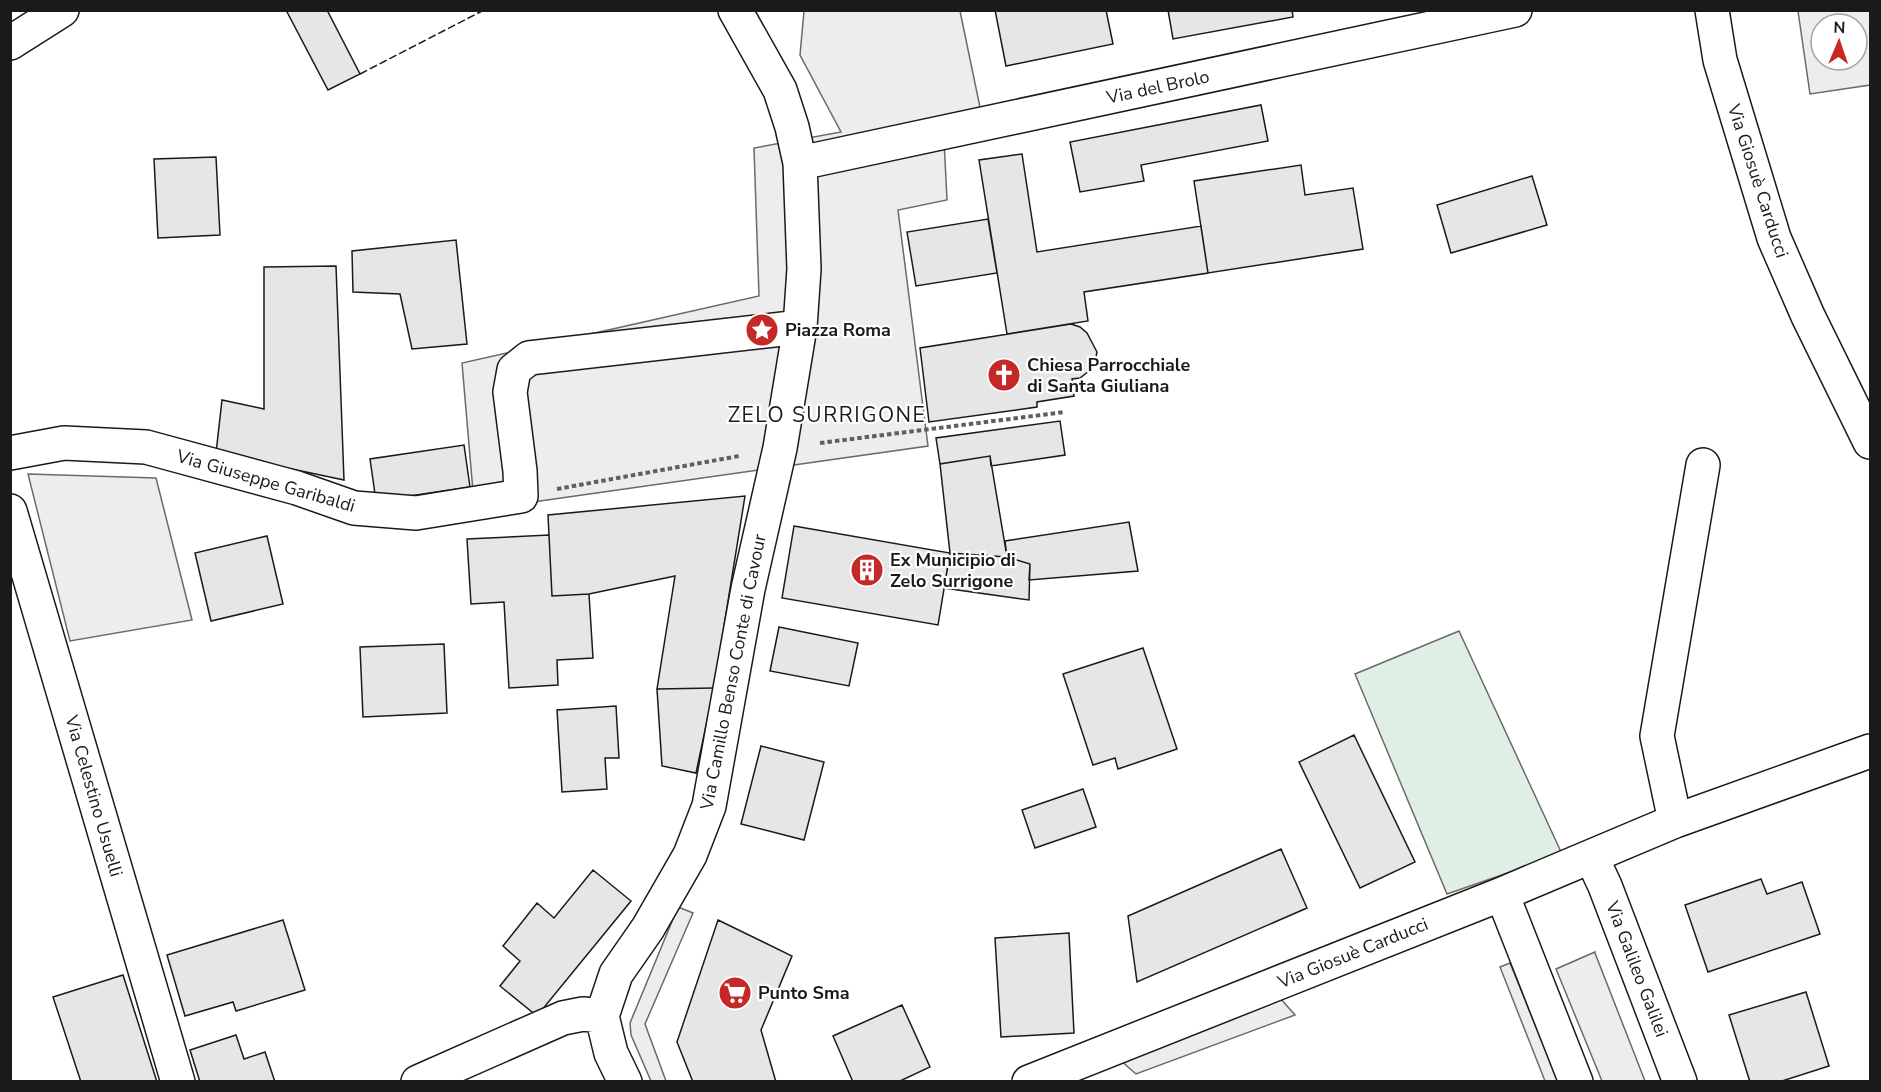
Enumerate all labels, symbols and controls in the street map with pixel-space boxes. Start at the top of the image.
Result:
north arrow [1809,12,1869,72]
text: N [1833,17,1846,39]
street label: Via del Brolo [1103,64,1212,110]
street label: Via Giosuè Carducci [1722,100,1794,261]
place icon: Piazza Roma [744,312,780,348]
place label: Piazza Roma [785,318,891,342]
place label: Chiesa Parrocchiale di Santa Giuliana [1027,353,1191,398]
church icon: Chiesa Parrocchiale di Santa Giuliana [986,357,1022,393]
district label: ZELO SURRIGONE [728,401,926,429]
street label: Via Giuseppe Garibaldi [173,444,358,518]
street label: Via Camillo Benso Conte di Cavour [694,531,772,813]
place label: Ex Municipio di Zelo Surrigone [890,548,1016,593]
building icon: Ex Municipio di Zelo Surrigone [849,552,885,588]
street label: Via Celestino Usuelli [59,712,129,879]
street label: Via Galileo Galilei [1600,897,1674,1040]
street label: Via Giosuè Carducci [1273,912,1432,994]
supermarket icon: Punto Sma [717,975,753,1011]
place label: Punto Sma [758,981,850,1005]

